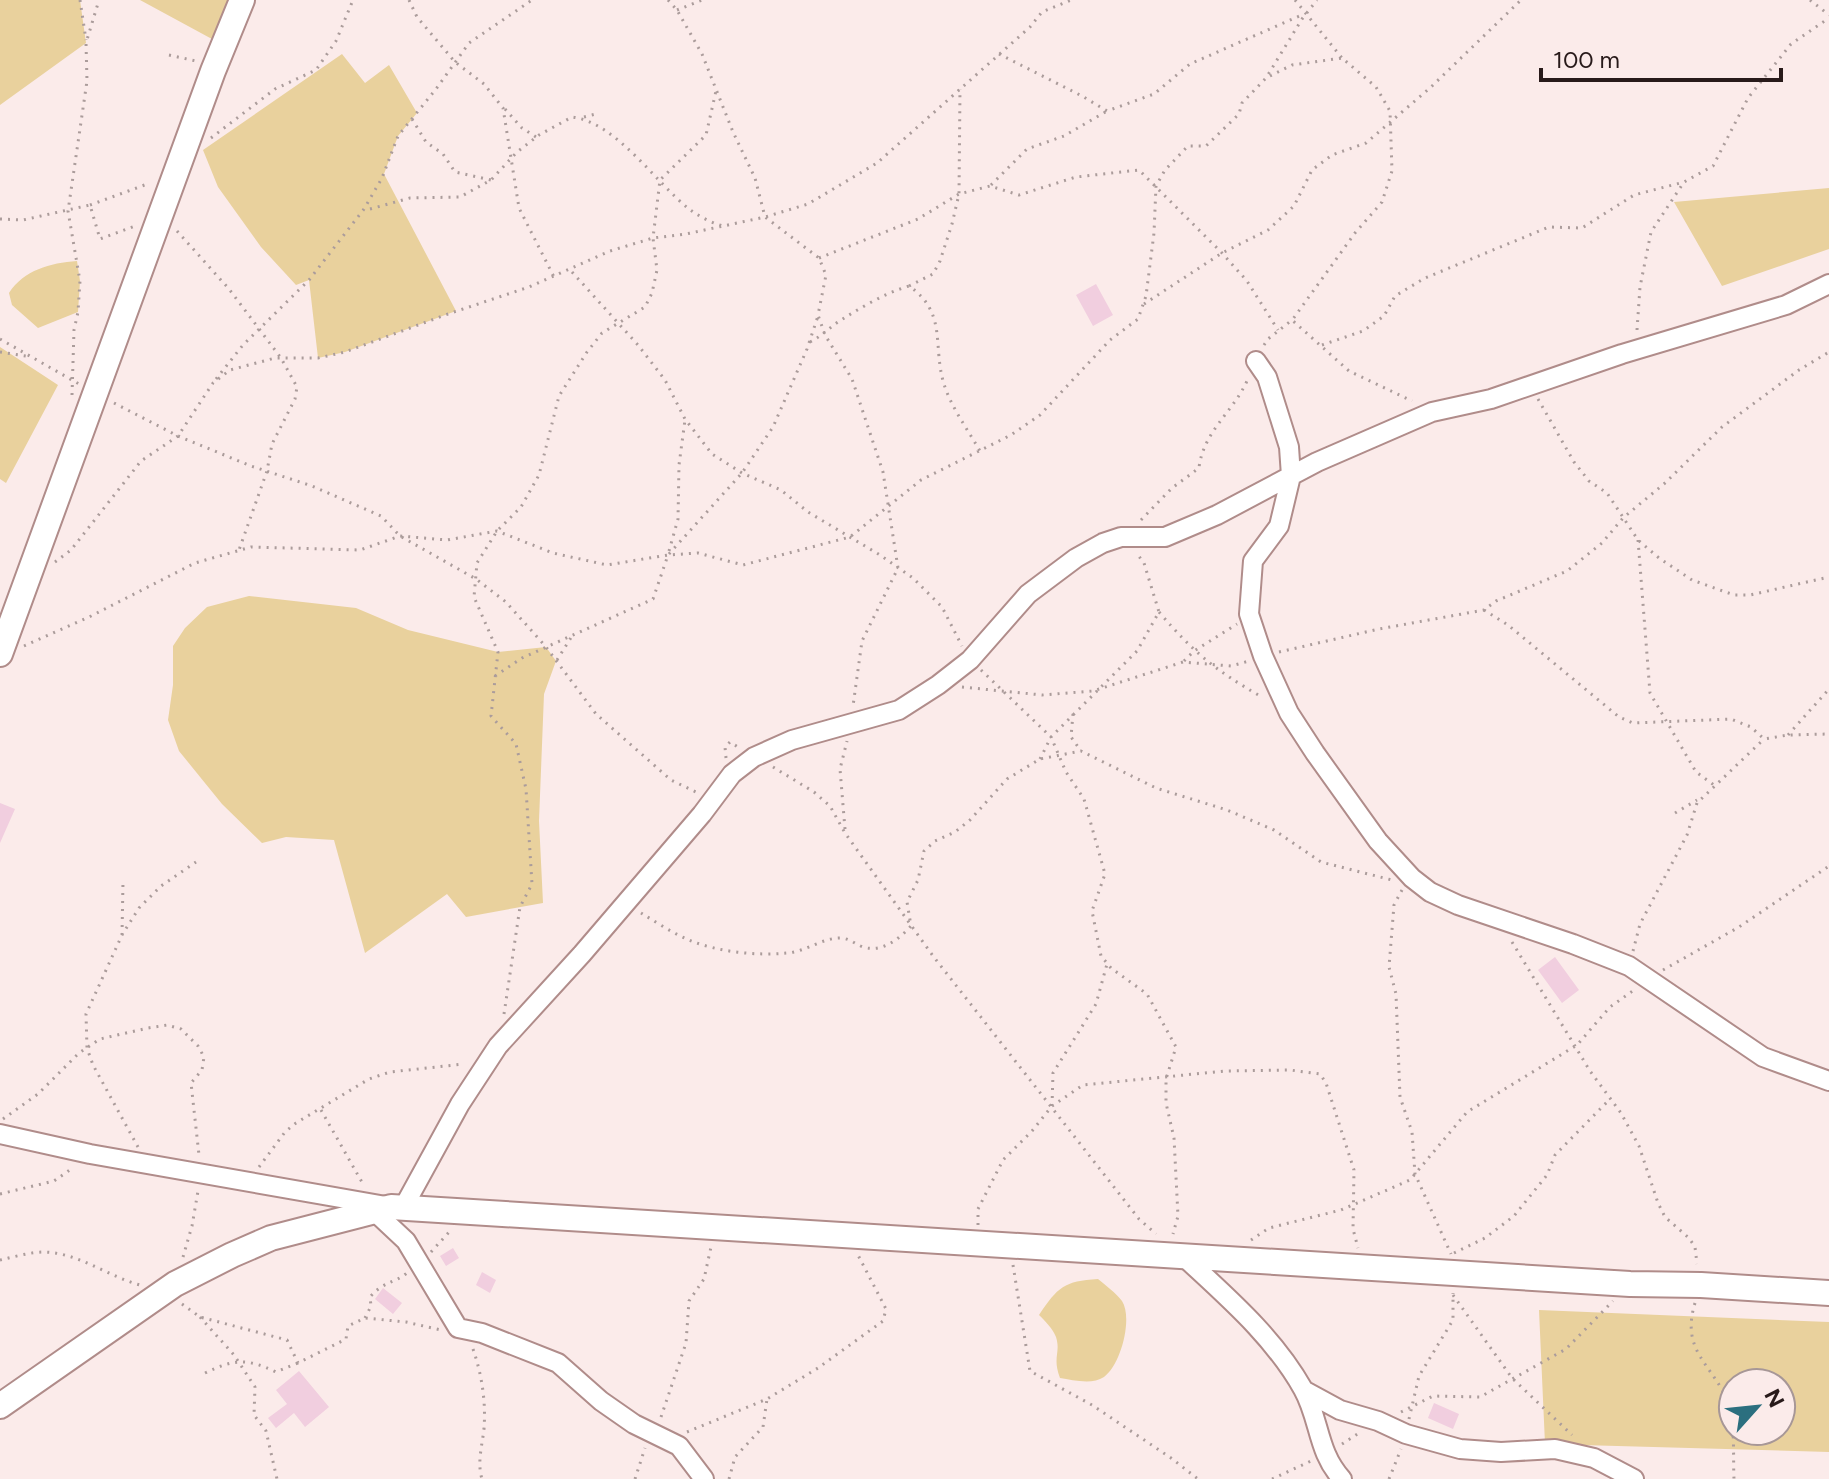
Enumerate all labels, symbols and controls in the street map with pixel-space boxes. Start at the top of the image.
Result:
scale bar [1541,32,1781,82]
text: 100 m [1553,45,1620,74]
north arrow [1717,1367,1797,1447]
text: N [1758,1384,1790,1412]

